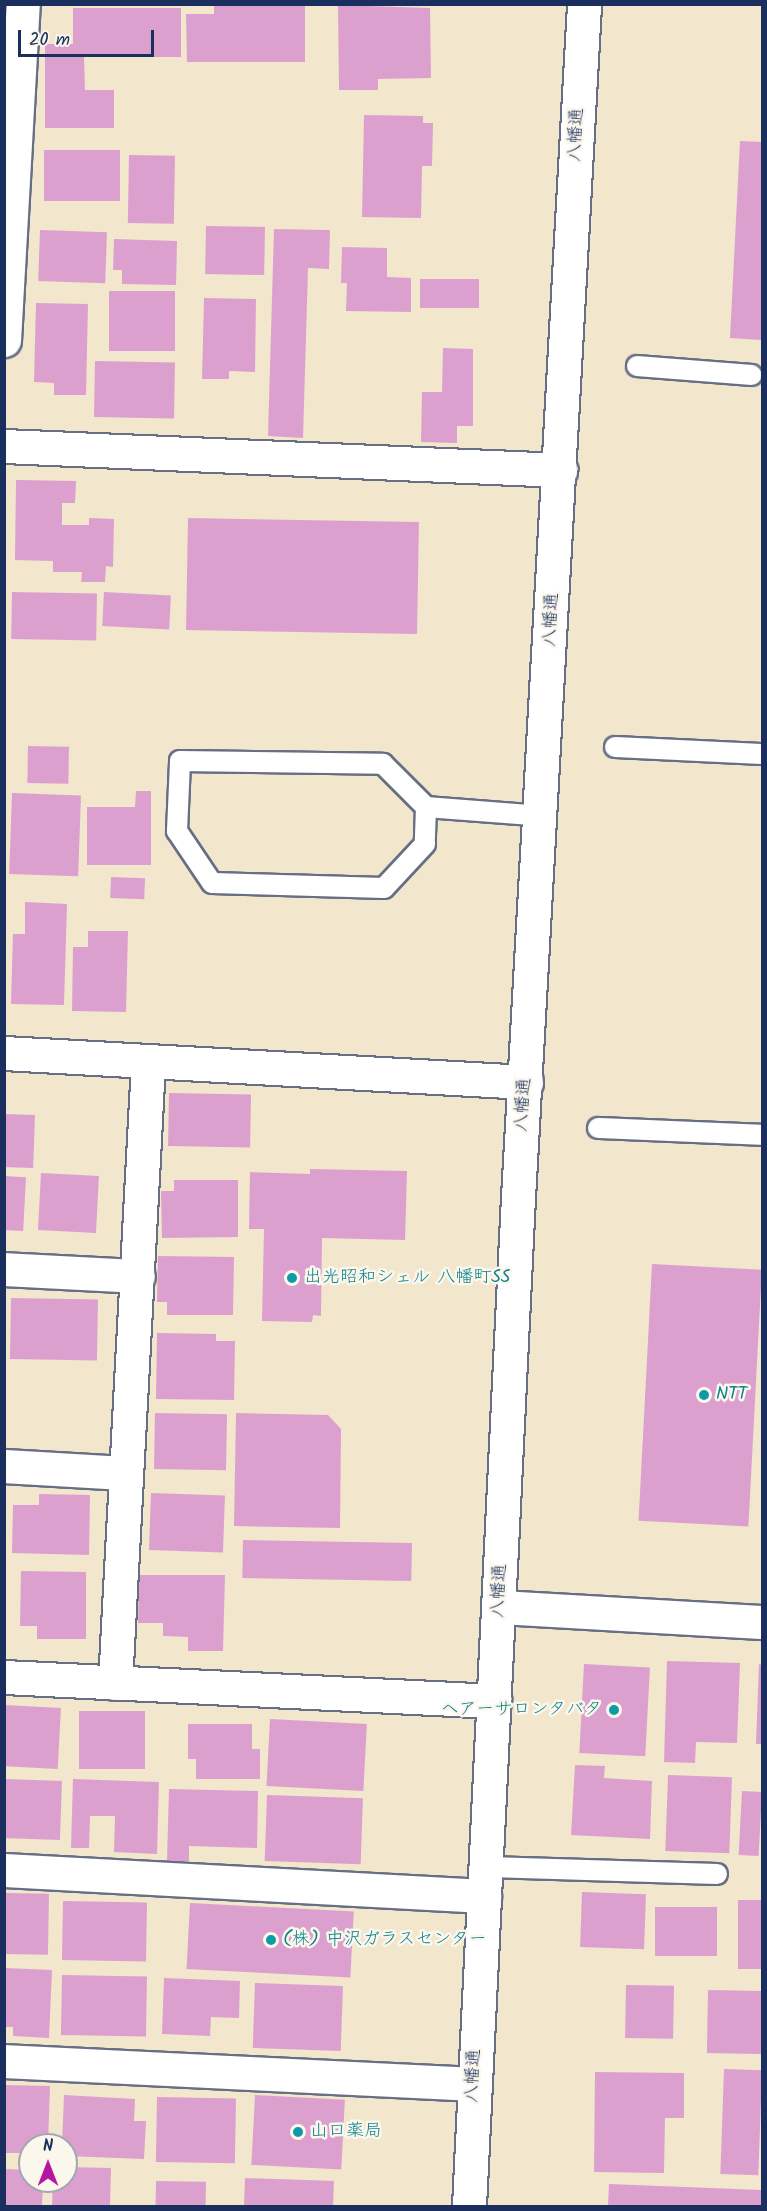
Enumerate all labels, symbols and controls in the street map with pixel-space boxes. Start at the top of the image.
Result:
scale bar [21,18,158,56]
text: 20 m [29,26,70,55]
street label: 八幡通 [565,107,589,163]
street label: 八幡通 [540,592,564,648]
street label: 八幡通 [511,1077,537,1133]
place label: 出光昭和シェル 八幡町SS [304,1267,510,1289]
marker: 出光昭和シェル 八幡町SS [285,1271,299,1285]
place label: NTT [716,1384,747,1406]
marker: NTT [697,1388,711,1402]
street label: 八幡通 [488,1563,512,1619]
place label: ヘアーサロンタバタ [441,1699,602,1721]
marker: ヘアーサロンタバタ [607,1703,621,1717]
place label: (株) 中沢ガラスセンター [283,1929,488,1951]
marker: (株) 中沢ガラスセンター [264,1933,278,1947]
street label: 八幡通 [462,2048,486,2104]
place label: 山口薬局 [310,2121,382,2143]
marker: 山口薬局 [291,2125,305,2139]
north arrow [18,2133,78,2193]
text: N [43,2134,53,2159]

